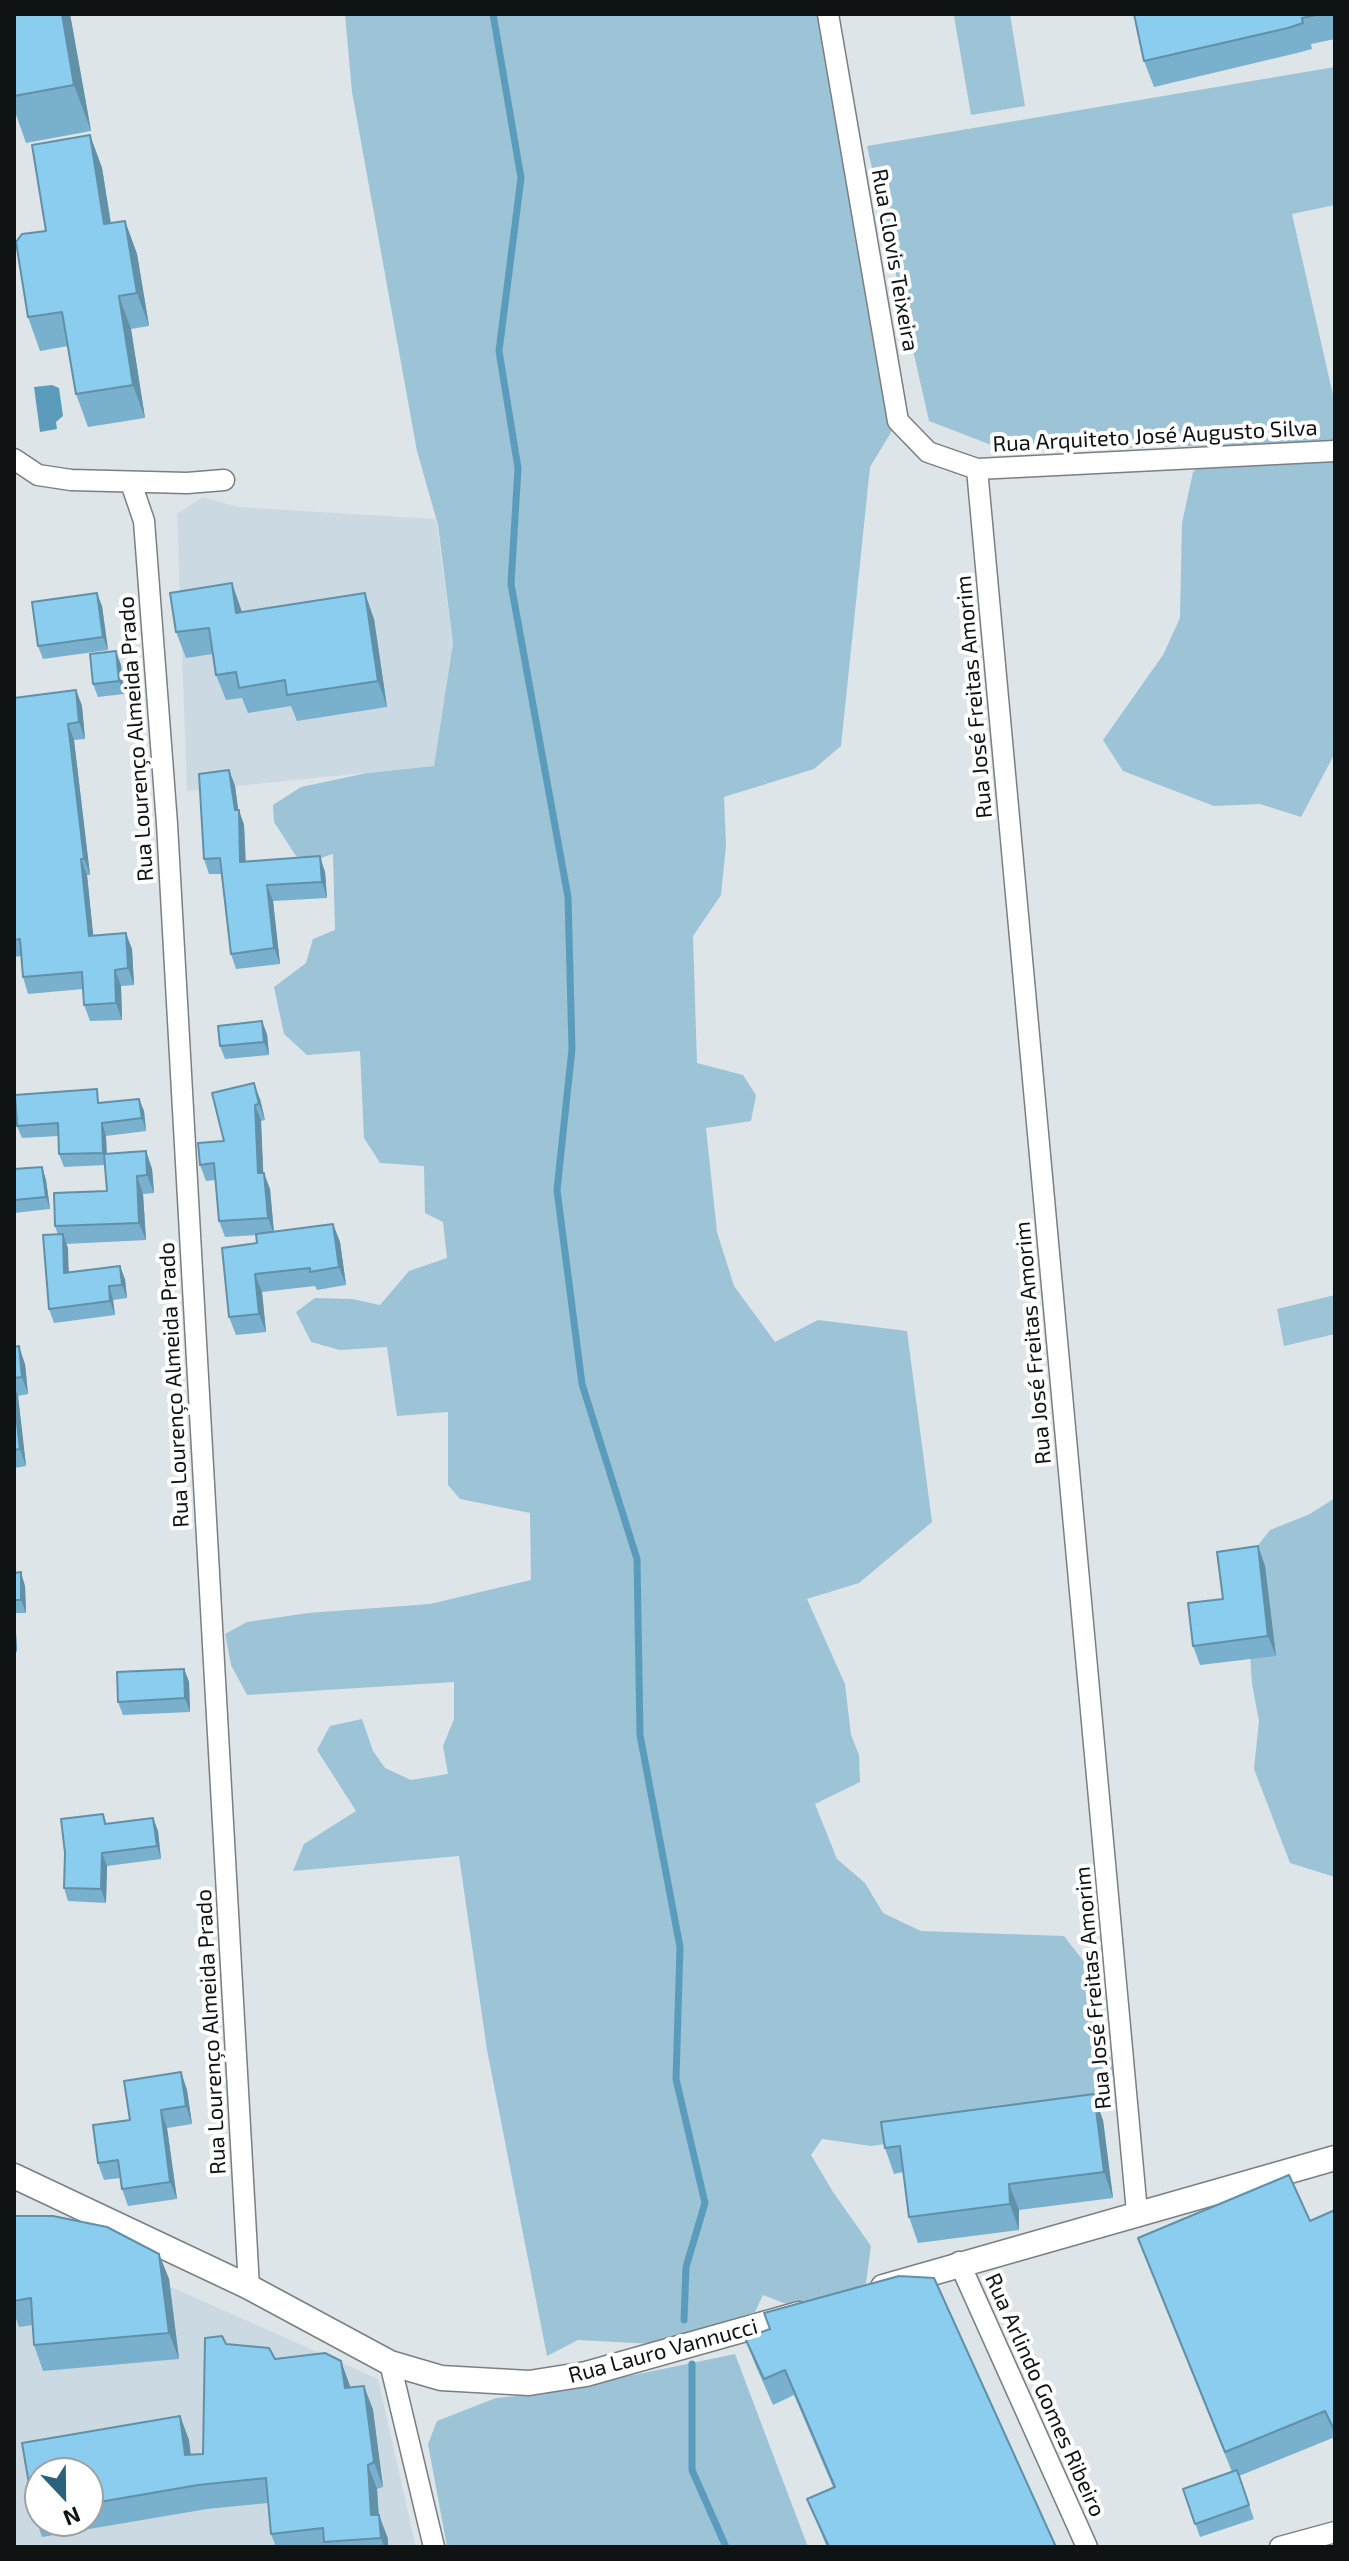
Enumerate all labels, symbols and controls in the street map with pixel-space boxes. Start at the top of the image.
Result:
street label: Rua Clovis Teixeira [866,167,924,353]
street label: Rua Arquiteto José Augusto Silva [992,414,1318,458]
street label: Rua José Freitas Amorim [950,574,998,820]
street label: Rua Lourenço Almeida Prado [113,595,159,883]
street label: Rua José Freitas Amorim [1009,1220,1057,1466]
street label: Rua Lourenço Almeida Prado [153,1242,195,1528]
street label: Rua José Freitas Amorim [1069,1865,1117,2111]
street label: Rua Lourenço Almeida Prado [190,1889,232,2175]
street label: Rua Arlindo Gomes Ribeiro [979,2269,1111,2521]
street label: Rua Lauro Vannucci [566,2313,760,2389]
north arrow [24,2457,104,2537]
text: N [60,2502,84,2532]

